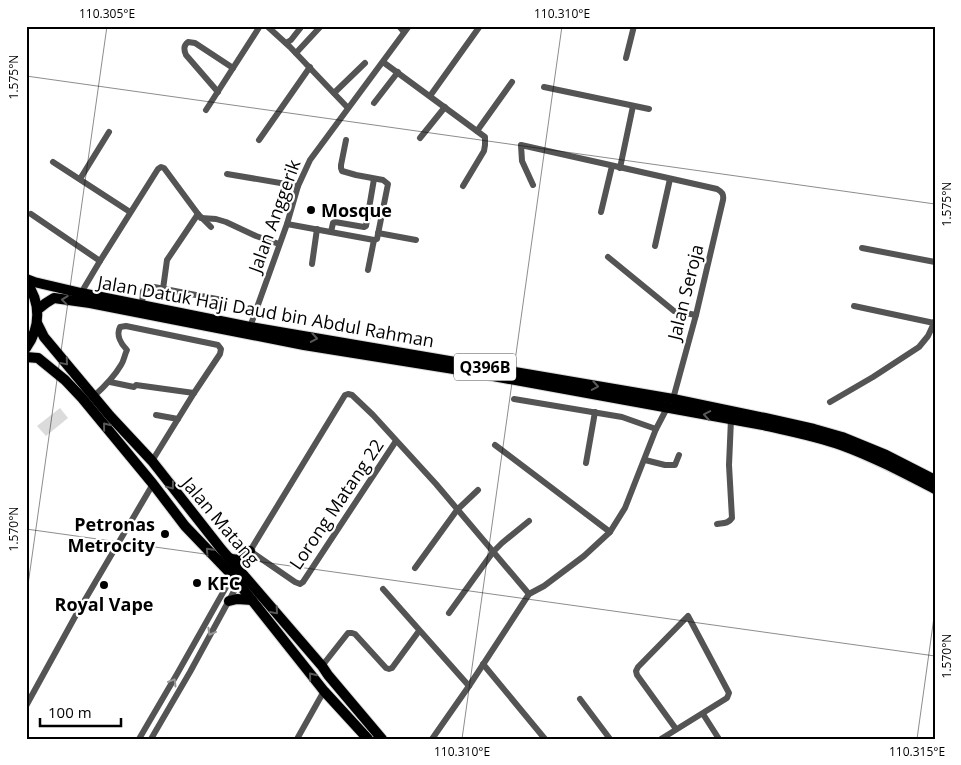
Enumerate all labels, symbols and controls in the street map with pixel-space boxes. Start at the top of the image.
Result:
text: 110.305°E [79,5,135,22]
text: 110.310°E [534,5,590,22]
text: 1.575°N [5,55,22,99]
street label: Jalan Anggerik [242,156,306,278]
text: 1.575°N [938,182,955,226]
place label: Mosque [321,198,392,222]
marker: Mosque [305,204,317,216]
street label: Jalan Seroja [661,242,708,344]
street label: Jalan Datuk Haji Daud bin Abdul Rahman [94,269,436,352]
one-way arrow [60,295,68,306]
one-way arrow [309,332,318,342]
road number: Q396B [454,354,516,381]
one-way arrow [60,357,69,366]
one-way arrow [590,380,599,390]
one-way arrow [703,410,711,421]
one-way arrow [102,422,111,431]
street label: Lorong Matang 22 [283,434,389,574]
street label: Jalan Matang [176,470,265,570]
one-way arrow [165,480,173,489]
text: 1.570°N [5,507,22,551]
place label: Petronas Metrocity [67,512,156,557]
marker: Petronas Metrocity [159,528,171,540]
one-way arrow [206,548,215,557]
place label: KFC [207,571,240,595]
marker: KFC [191,577,203,589]
marker: Royal Vape [98,579,110,591]
place label: Royal Vape [55,592,153,616]
one-way arrow [269,605,278,614]
one-way arrow [208,627,218,636]
text: 1.570°N [938,634,955,678]
one-way arrow [309,673,318,682]
one-way arrow [166,678,176,687]
scale bar [40,695,121,727]
text: 100 m [48,702,92,722]
text: 110.310°E [434,743,490,760]
text: 110.315°E [889,743,945,760]

